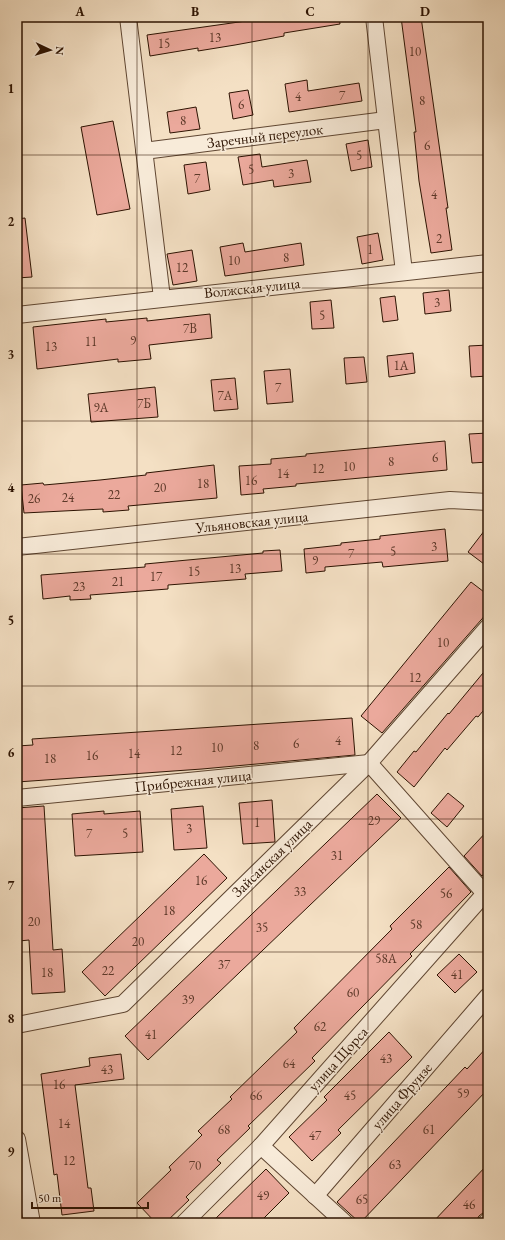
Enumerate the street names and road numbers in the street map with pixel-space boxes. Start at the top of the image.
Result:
street label: Заречный переулок [206,119,324,152]
street label: Волжская улица [203,273,301,302]
street label: Ульяновская улица [194,506,309,537]
street label: Прибрежная улица [133,765,252,796]
street label: Зайсанская улица [227,814,316,901]
street label: улица Щорса [304,1022,372,1095]
street label: улица Фрунзе [367,1058,436,1133]

